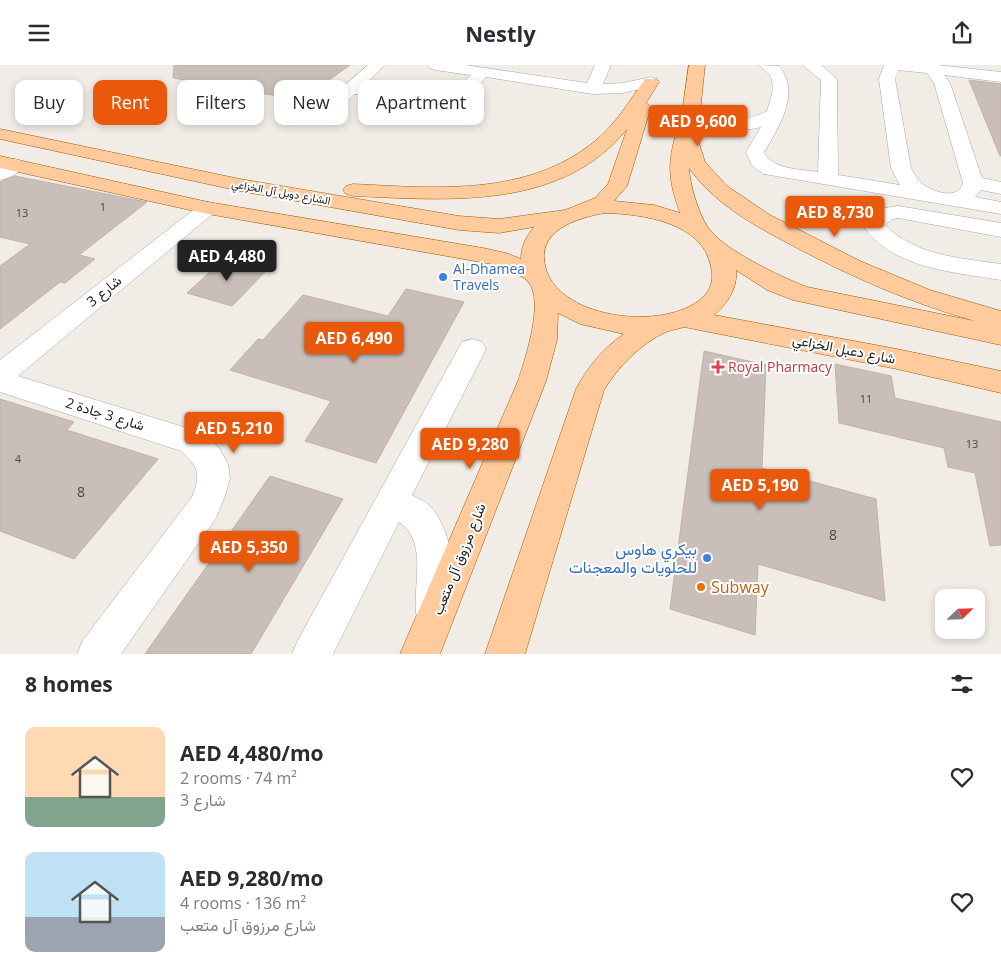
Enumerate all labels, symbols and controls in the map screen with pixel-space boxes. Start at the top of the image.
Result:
text: Nestly [465,18,536,48]
icon: menu [25,19,53,47]
icon: share [948,19,976,47]
chip: Buy [15,80,83,125]
chip: Rent [93,80,167,125]
chip: Filters [177,80,264,125]
chip: New [274,80,348,125]
chip: Apartment [358,80,484,125]
pin: AED 9,600 [641,104,755,147]
text: AED 9,600 [659,110,737,132]
street label: الشارع دوبل آل الخزاعي [230,175,332,211]
pin: AED 8,730 [778,195,892,238]
house number: 1 [100,199,106,214]
text: AED 8,730 [796,201,874,223]
house number: 13 [16,205,28,220]
pin: AED 4,480 [170,239,284,282]
text: AED 4,480 [188,245,266,267]
place label: Al-Dhamea Travels [453,259,525,294]
street label: شارع 3 [82,271,126,312]
marker: Al-Dhamea Travels [437,271,449,283]
pin: AED 6,490 [297,321,411,364]
text: AED 6,490 [315,327,393,349]
street label: شارع دعبل الخزاعي [790,329,897,371]
place label: Royal Pharmacy [728,357,833,376]
marker: Royal Pharmacy [712,361,724,373]
house number: 11 [860,391,872,406]
street label: شارع 3 جادة 2 [63,393,147,436]
pin: AED 5,210 [177,411,291,454]
text: AED 5,210 [195,417,273,439]
pin: AED 9,280 [413,427,527,470]
text: AED 9,280 [431,433,509,455]
house number: 13 [966,436,978,451]
house number: 4 [15,451,22,466]
pin: AED 5,190 [703,469,817,511]
text: AED 5,190 [721,474,799,496]
house number: 8 [77,482,85,501]
street label: شارع مرزوق آل متعب [427,500,491,618]
house number: 8 [829,525,837,544]
pin: AED 5,350 [192,531,306,573]
text: AED 5,350 [210,536,288,558]
place label: بيكري هاوس للحلويات والمعجنات [569,538,697,578]
marker: بيكري هاوس للحلويات والمعجنات [701,552,713,564]
place label: Subway [711,576,770,598]
marker: Subway [695,581,707,593]
north arrow [935,589,985,639]
map controls [935,589,985,639]
text: 8 homes [25,670,113,698]
icon: filters [948,670,976,698]
text: AED 4,480/mo [180,739,324,767]
icon: home [65,747,125,807]
icon: heart [948,763,976,791]
text: 2 rooms · 74 m² [180,767,297,789]
text: شارع 3 [180,789,226,811]
text: AED 9,280/mo [180,864,324,892]
icon: home [65,872,125,932]
icon: heart [948,888,976,916]
text: 4 rooms · 136 m² [180,892,306,914]
text: شارع مرزوق آل متعب [180,914,316,936]

